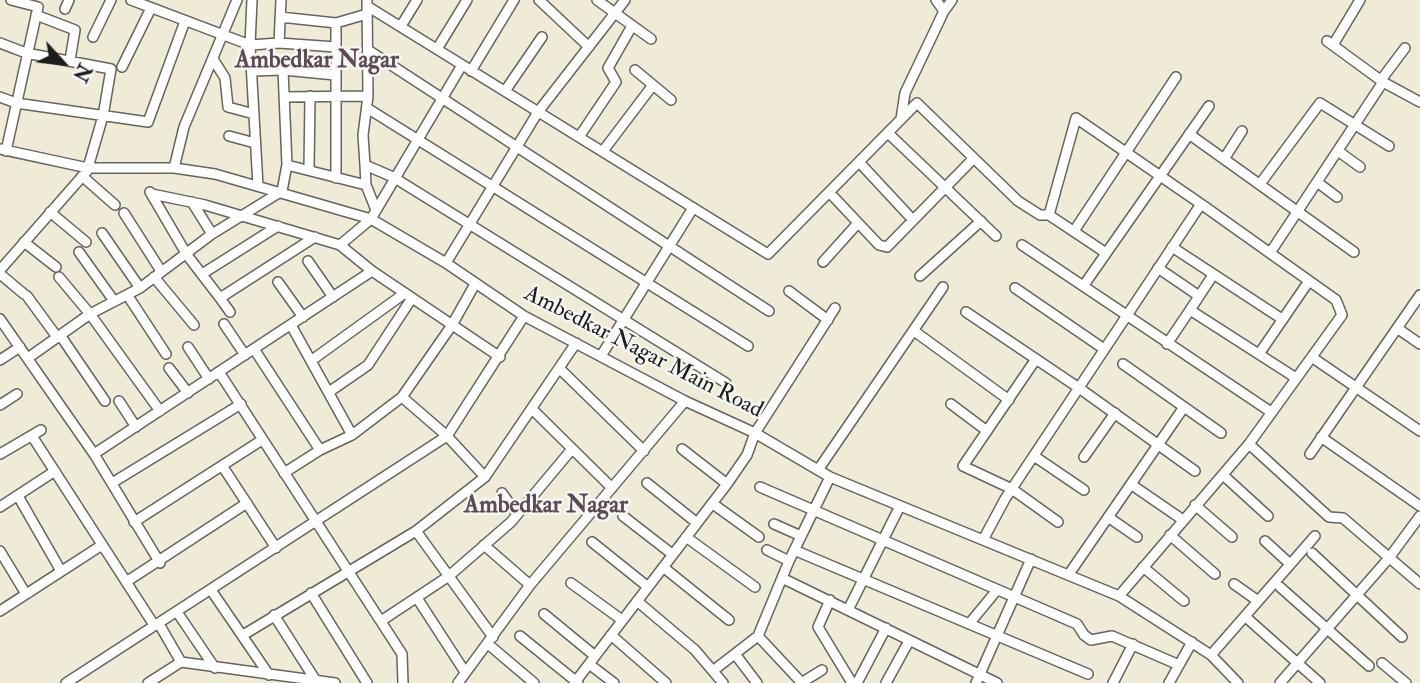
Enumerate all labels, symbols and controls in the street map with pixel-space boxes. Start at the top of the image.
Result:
north arrow [28,28,98,98]
district label: Ambedkar Nagar [235,48,399,76]
text: N [67,59,96,86]
street label: Ambedkar Nagar Main Road [519,281,767,425]
district label: Ambedkar Nagar [464,493,628,521]

